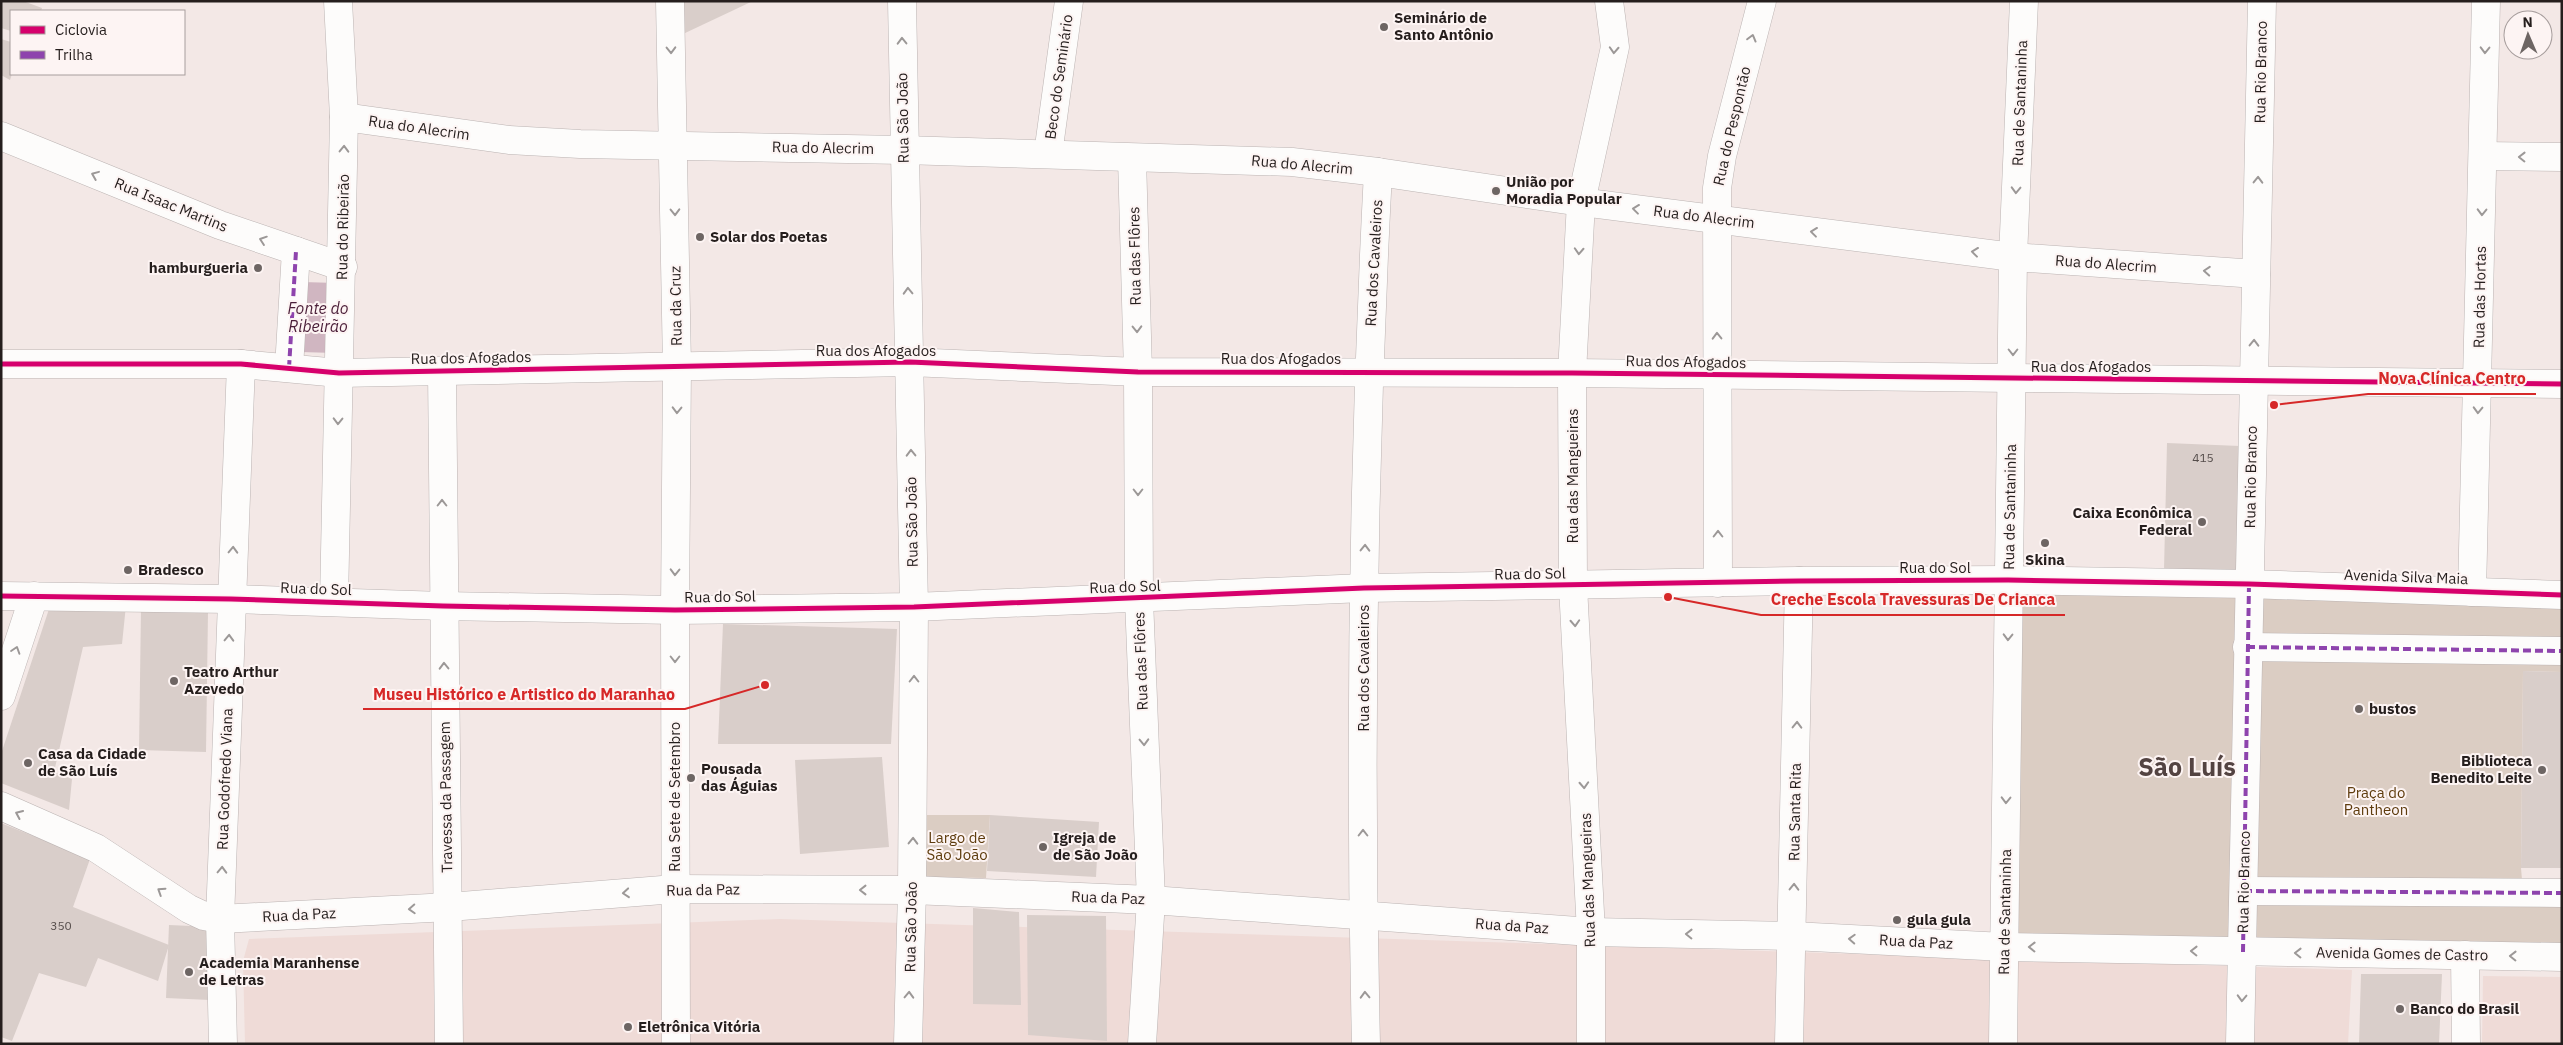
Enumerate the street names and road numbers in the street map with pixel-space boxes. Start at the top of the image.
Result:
street label: Beco do Seminário [1040,13,1077,141]
street label: Rua Rio Branco [2250,21,2271,123]
street label: Rua de Santaninha [2008,40,2031,166]
street label: Rua do Pespontão [1709,64,1754,187]
street label: Rua São João [892,72,913,164]
street label: Rua do Alecrim [367,111,471,144]
street label: Rua do Alecrim [772,137,874,158]
street label: Rua do Alecrim [1250,151,1354,178]
street label: Rua Isaac Martins [112,173,231,236]
street label: Rua do Ribeirão [332,174,353,280]
street label: Rua dos Cavaleiros [1361,199,1386,327]
street label: Rua do Alecrim [1652,201,1756,232]
street label: Rua das Flôres [1124,206,1145,306]
street label: Rua das Hortas [2469,246,2490,348]
street label: Rua do Alecrim [2054,250,2158,277]
street label: Rua da Cruz [665,266,686,346]
street label: Rua dos Afogados [816,341,936,360]
street label: Rua dos Afogados [410,347,532,368]
street label: Rua dos Afogados [1221,349,1341,368]
street label: Rua dos Afogados [1625,351,1747,372]
street label: Rua dos Afogados [2031,357,2151,376]
street label: Rua das Mangueiras [1563,408,1582,544]
street label: Rua Rio Branco [2240,426,2261,528]
street label: Rua de Santaninha [1999,444,2020,570]
street label: Rua São João [901,476,922,568]
street label: Rua do Sol [1899,558,1971,577]
street label: Rua do Sol [1494,563,1566,584]
street label: Avenida Silva Maia [2343,565,2469,588]
street label: Rua do Sol [1089,576,1161,597]
street label: Rua do Sol [280,578,352,599]
street label: Rua do Sol [684,586,756,607]
street label: Rua dos Cavaleiros [1354,604,1373,732]
street label: Rua das Flôres [1129,611,1152,711]
street label: Rua Godofredo Viana [213,708,236,850]
street label: Travessa da Passagem [435,721,456,873]
street label: Rua Sete de Setembro [665,722,684,872]
street label: Rua Santa Rita [1784,763,1805,861]
street label: Rua das Mangueiras [1576,812,1599,948]
street label: Rua Rio Branco [2233,831,2254,933]
street label: Rua de Santaninha [1994,849,2015,975]
street label: Rua da Paz [666,879,740,900]
street label: Rua São João [900,881,921,973]
street label: Rua da Paz [1071,887,1145,908]
street label: Rua da Paz [262,903,336,926]
street label: Rua da Paz [1475,913,1550,938]
street label: Rua da Paz [1879,930,1953,953]
street label: Avenida Gomes de Castro [2316,942,2488,965]

